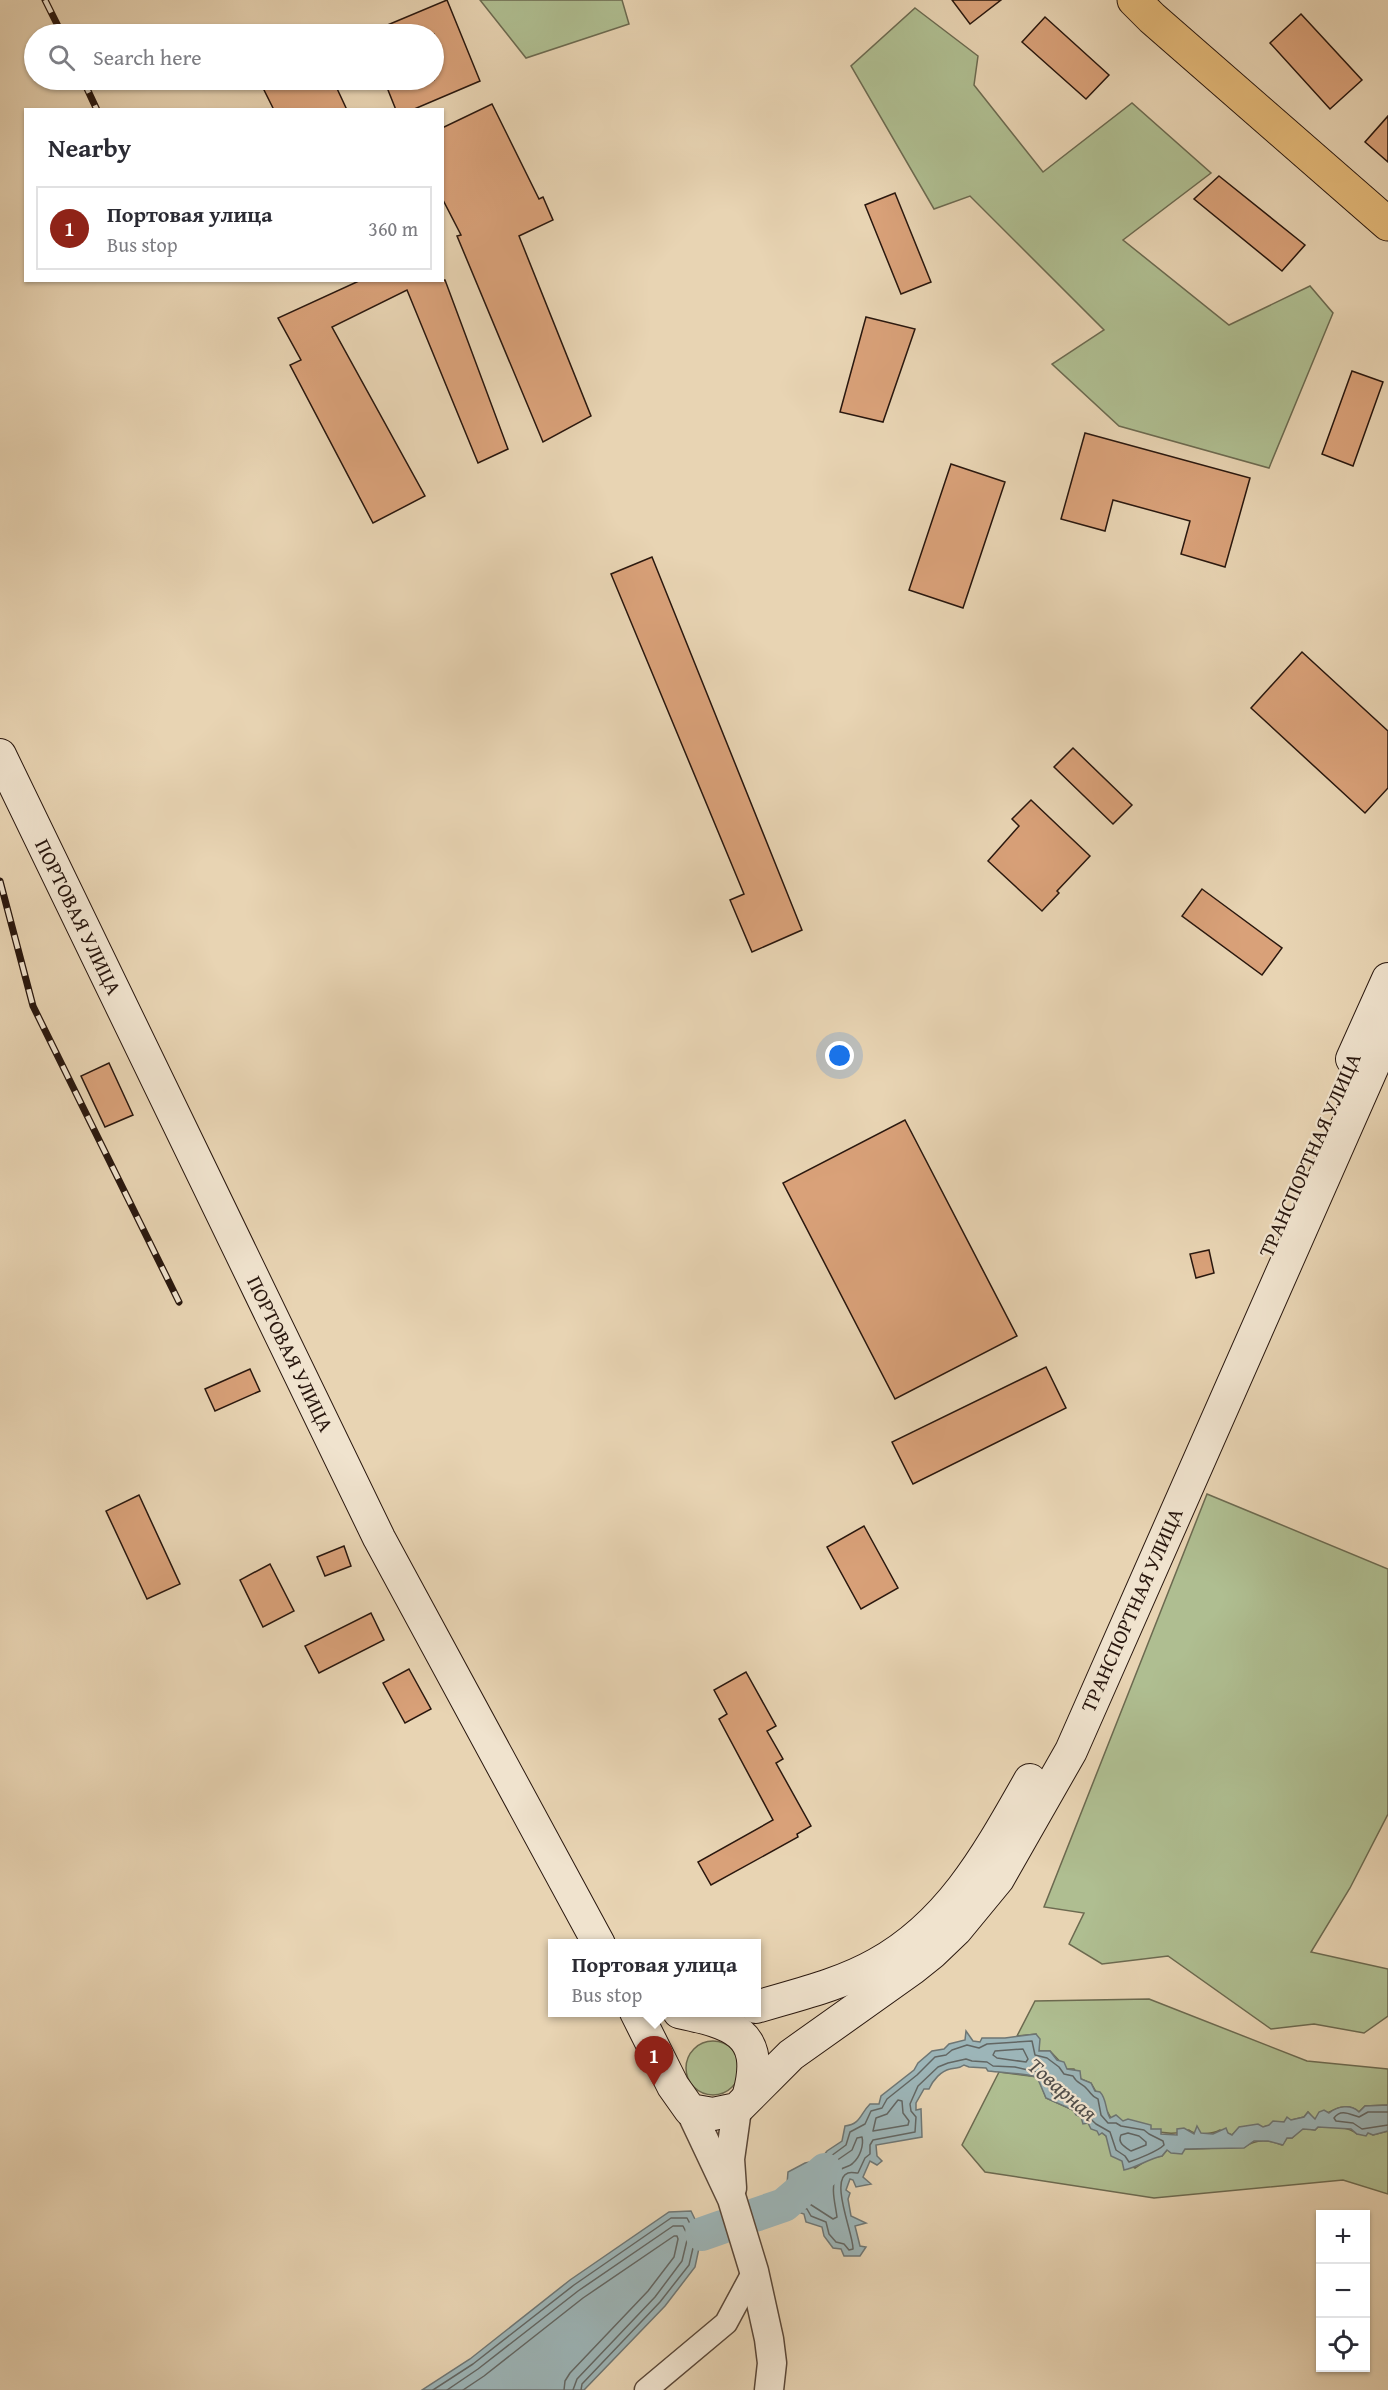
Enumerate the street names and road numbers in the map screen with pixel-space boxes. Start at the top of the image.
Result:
street label: ПОРТОВАЯ УЛИЦА [27,833,130,1000]
street label: ТРАНСПОРТНАЯ УЛИЦА [1251,1047,1369,1262]
street label: ПОРТОВАЯ УЛИЦА [239,1270,342,1437]
street label: ТРАНСПОРТНАЯ УЛИЦА [1073,1502,1191,1717]

